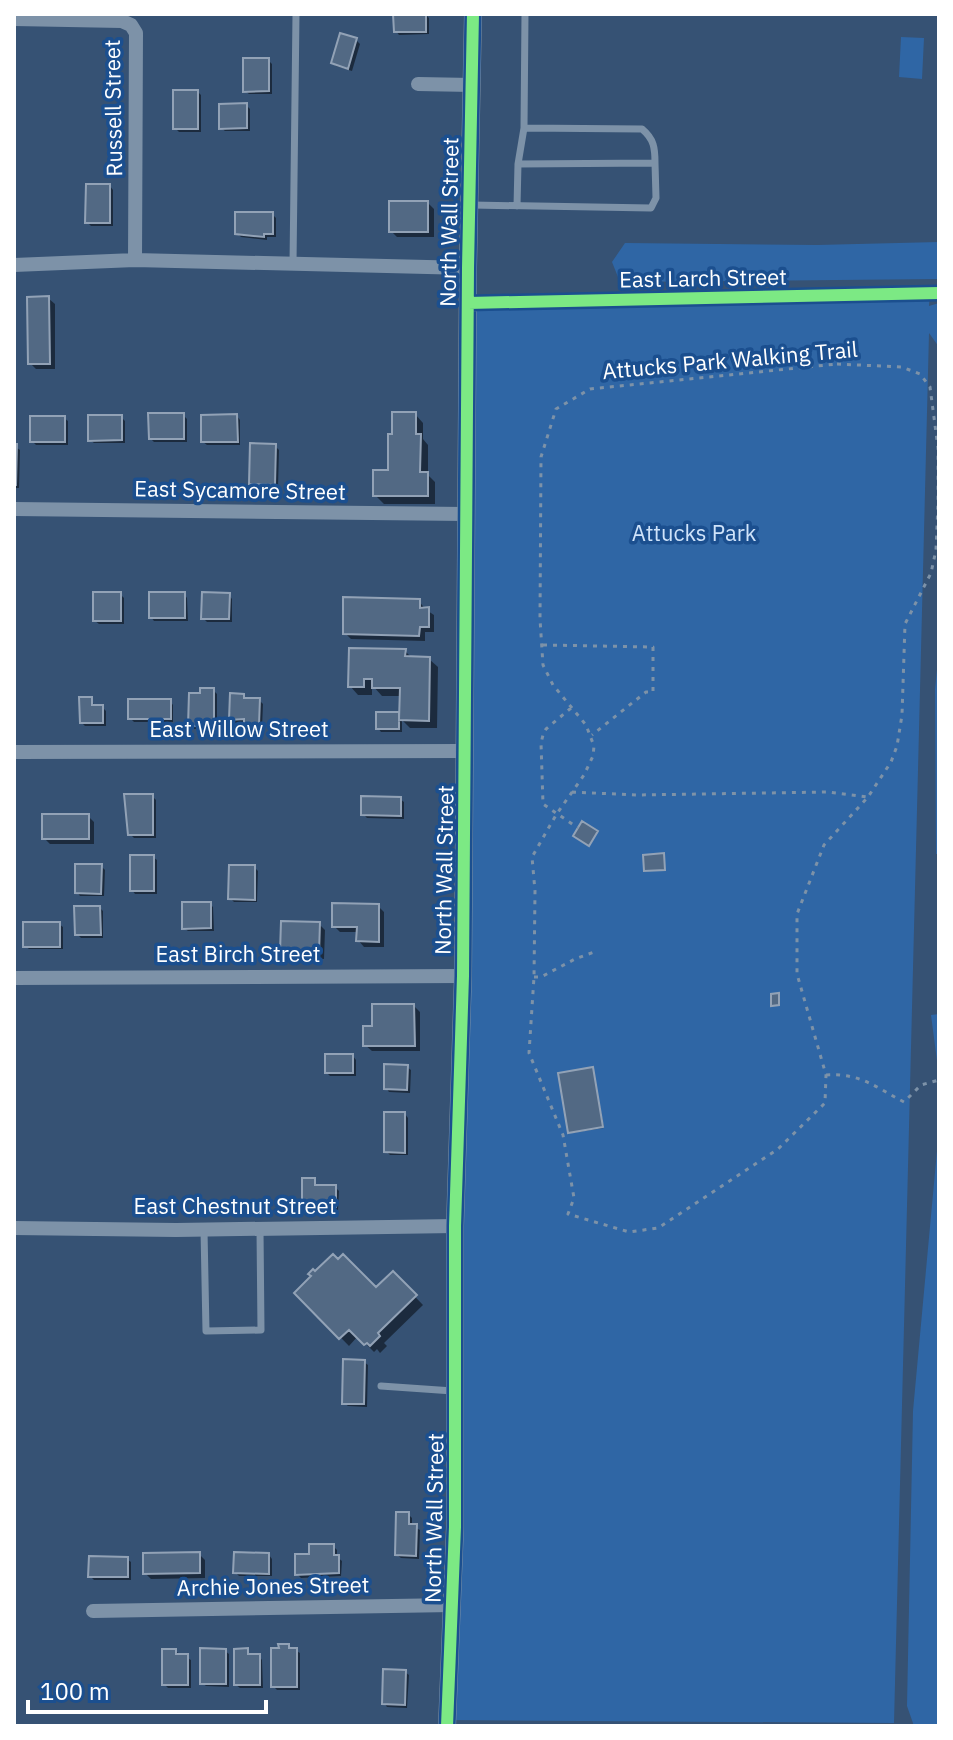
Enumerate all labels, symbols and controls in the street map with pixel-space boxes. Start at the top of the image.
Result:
street label: Russell Street [97,39,128,177]
street label: North Wall Street [433,137,464,307]
street label: East Larch Street [619,262,787,293]
street label: Attucks Park Walking Trail [601,334,859,385]
street label: East Sycamore Street [134,473,346,506]
park label: Attucks Park [632,518,757,547]
street label: East Willow Street [149,714,329,743]
street label: North Wall Street [428,785,459,955]
street label: East Birch Street [156,939,320,968]
street label: East Chestnut Street [134,1191,336,1220]
street label: North Wall Street [418,1433,449,1603]
street label: Archie Jones Street [176,1569,370,1602]
scale bar [28,1664,266,1714]
text: 100 m [40,1675,110,1707]

